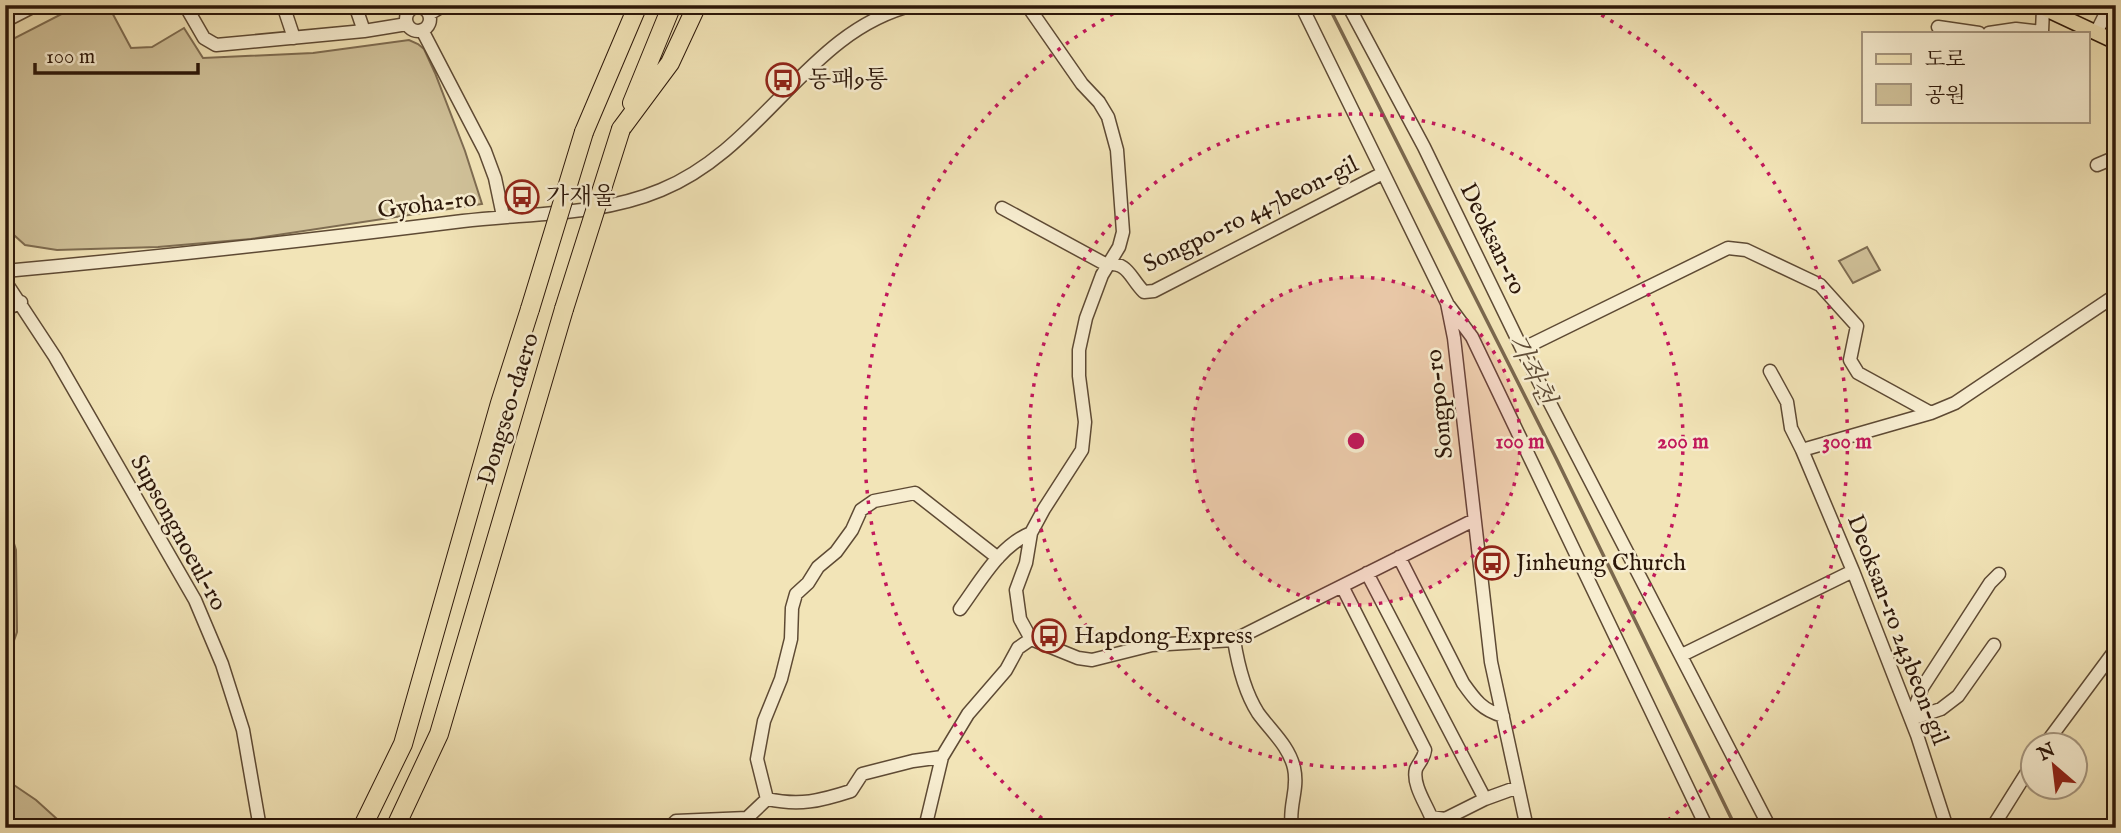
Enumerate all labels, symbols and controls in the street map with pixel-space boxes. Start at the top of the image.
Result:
scale bar [35,32,198,76]
legend [1862,32,2090,122]
text: 100 m [46,44,95,71]
text: 도로 [1925,47,1966,74]
bus stop icon: 동패9통 [764,61,802,99]
place label: 동패9통 [808,65,888,96]
text: 공원 [1925,83,1966,110]
street label: Songpo-ro 447beon-gil [1138,149,1364,281]
bus stop icon: 가재울 [503,178,541,216]
street label: Deoksan-ro [1452,178,1532,300]
place label: 가재울 [546,182,616,213]
street label: Gyoha-ro [376,184,478,226]
street label: Dongseo-daero [471,329,547,489]
water label: 가좌천 [1500,329,1563,413]
street label: Songpo-ro [1419,348,1461,460]
centre of rings [1344,429,1368,453]
text: 100 m [1495,429,1545,456]
text: 200 m [1657,429,1709,456]
text: 300 m [1822,429,1872,456]
street label: Supsongnoeul-ro [122,450,234,616]
street label: Deoksan-ro 243beon-gil [1839,510,1955,750]
bus stop icon: Jinheung Church [1473,544,1511,582]
place label: Jinheung Church [1513,548,1686,579]
bus stop icon: Hapdong Express [1030,617,1068,655]
place label: Hapdong Express [1074,621,1253,652]
north arrow [2020,732,2090,802]
text: N [2033,738,2060,768]

